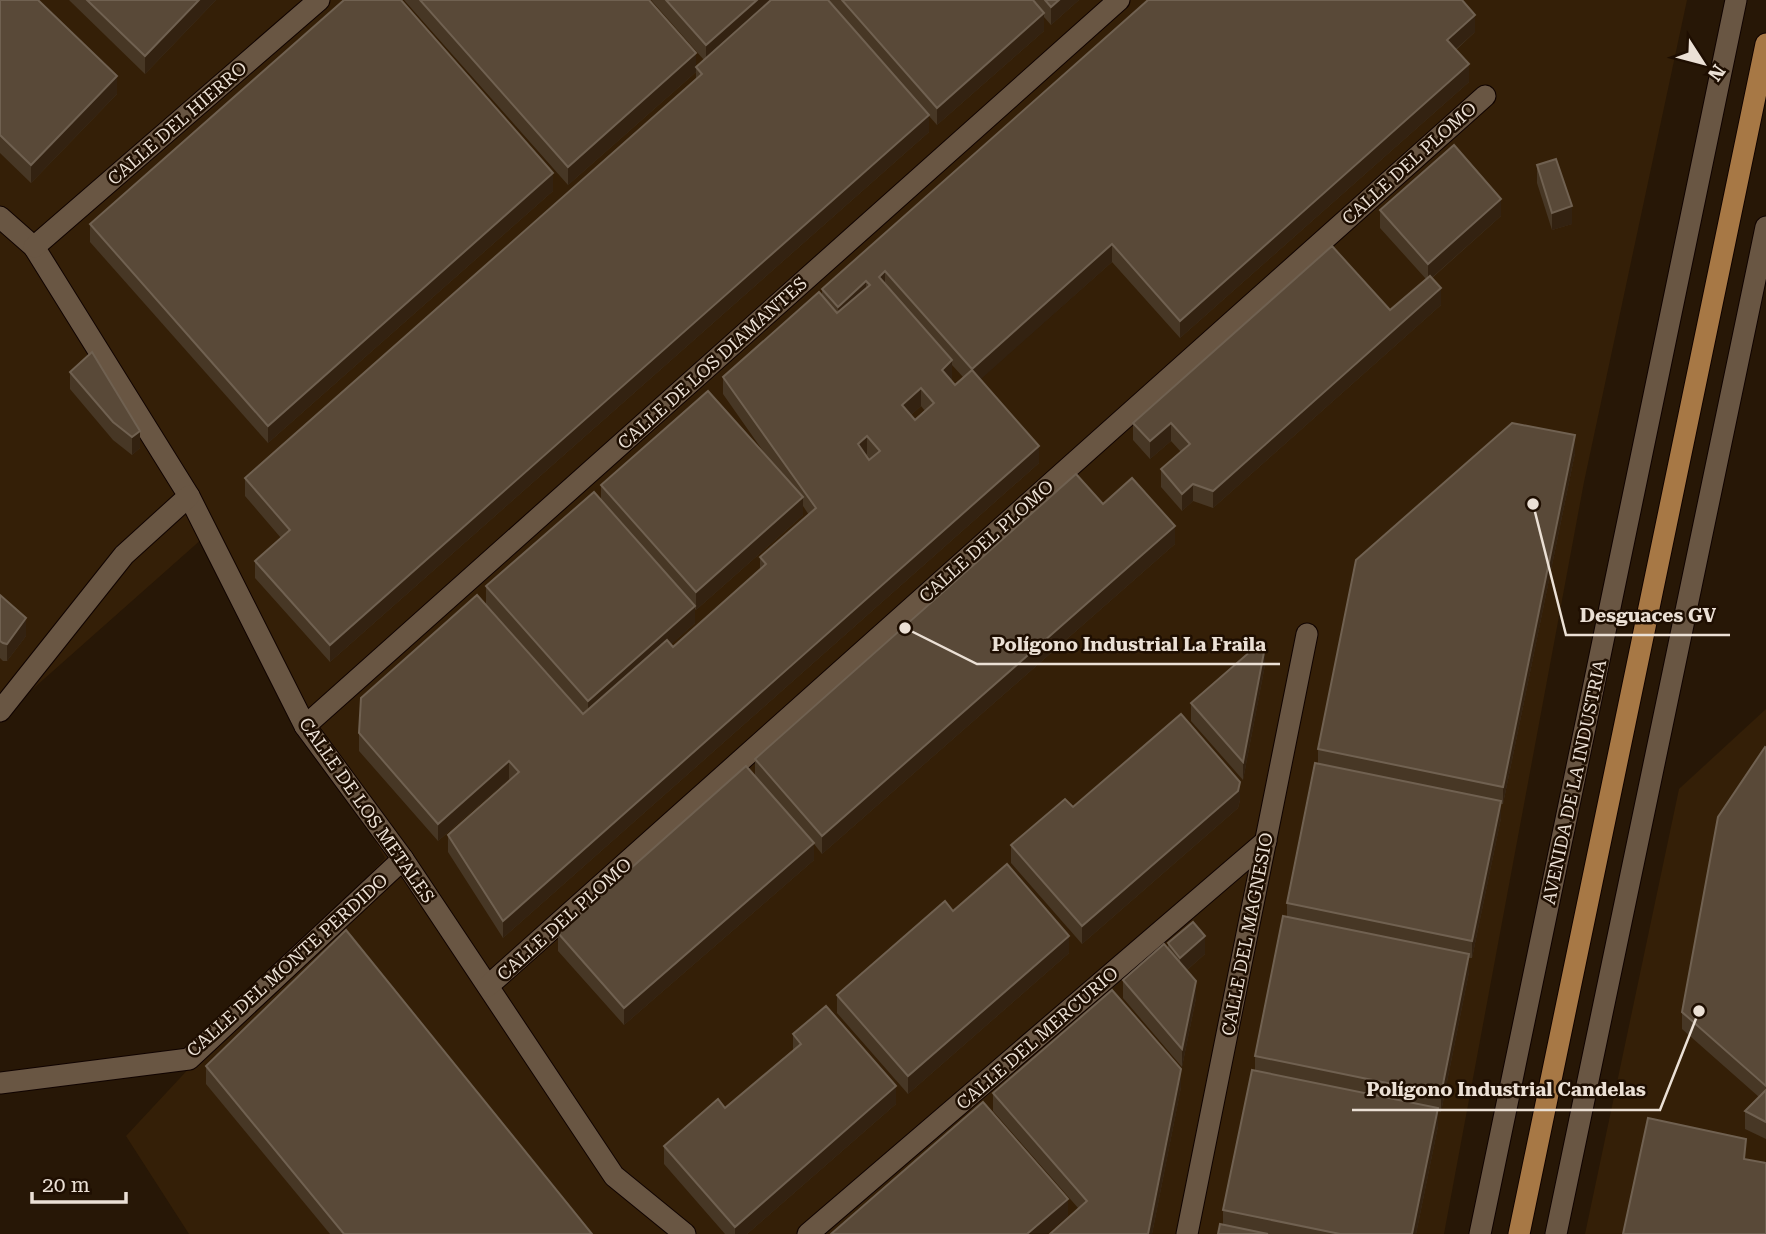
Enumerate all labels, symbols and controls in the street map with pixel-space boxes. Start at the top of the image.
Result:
north arrow [1668,28,1738,98]
street label: CALLE DEL HIERRO [103,57,251,189]
text: N [1703,60,1730,86]
street label: CALLE DEL PLOMO [1338,97,1480,229]
street label: CALLE DE LOS DIAMANTES [613,272,811,454]
street label: CALLE DEL PLOMO [915,475,1057,607]
callout: Desguaces GV [1566,595,1730,635]
text: Desguaces GV [1580,604,1717,627]
callout: Polígono Industrial La Fraila [977,624,1280,664]
text: Polígono Industrial La Fraila [992,633,1266,656]
street label: AVENIDA DE LA INDUSTRIA [1538,657,1610,906]
street label: CALLE DE LOS METALES [295,713,439,907]
street label: CALLE DEL MAGNESIO [1217,831,1277,1037]
street label: CALLE DEL PLOMO [493,853,635,985]
street label: CALLE DEL MONTE PERDIDO [182,869,392,1061]
street label: CALLE DEL MERCURIO [952,962,1122,1114]
callout: Polígono Industrial Candelas [1352,1070,1660,1110]
text: Polígono Industrial Candelas [1366,1078,1646,1101]
scale bar [32,1160,126,1204]
text: 20 m [42,1173,90,1197]

